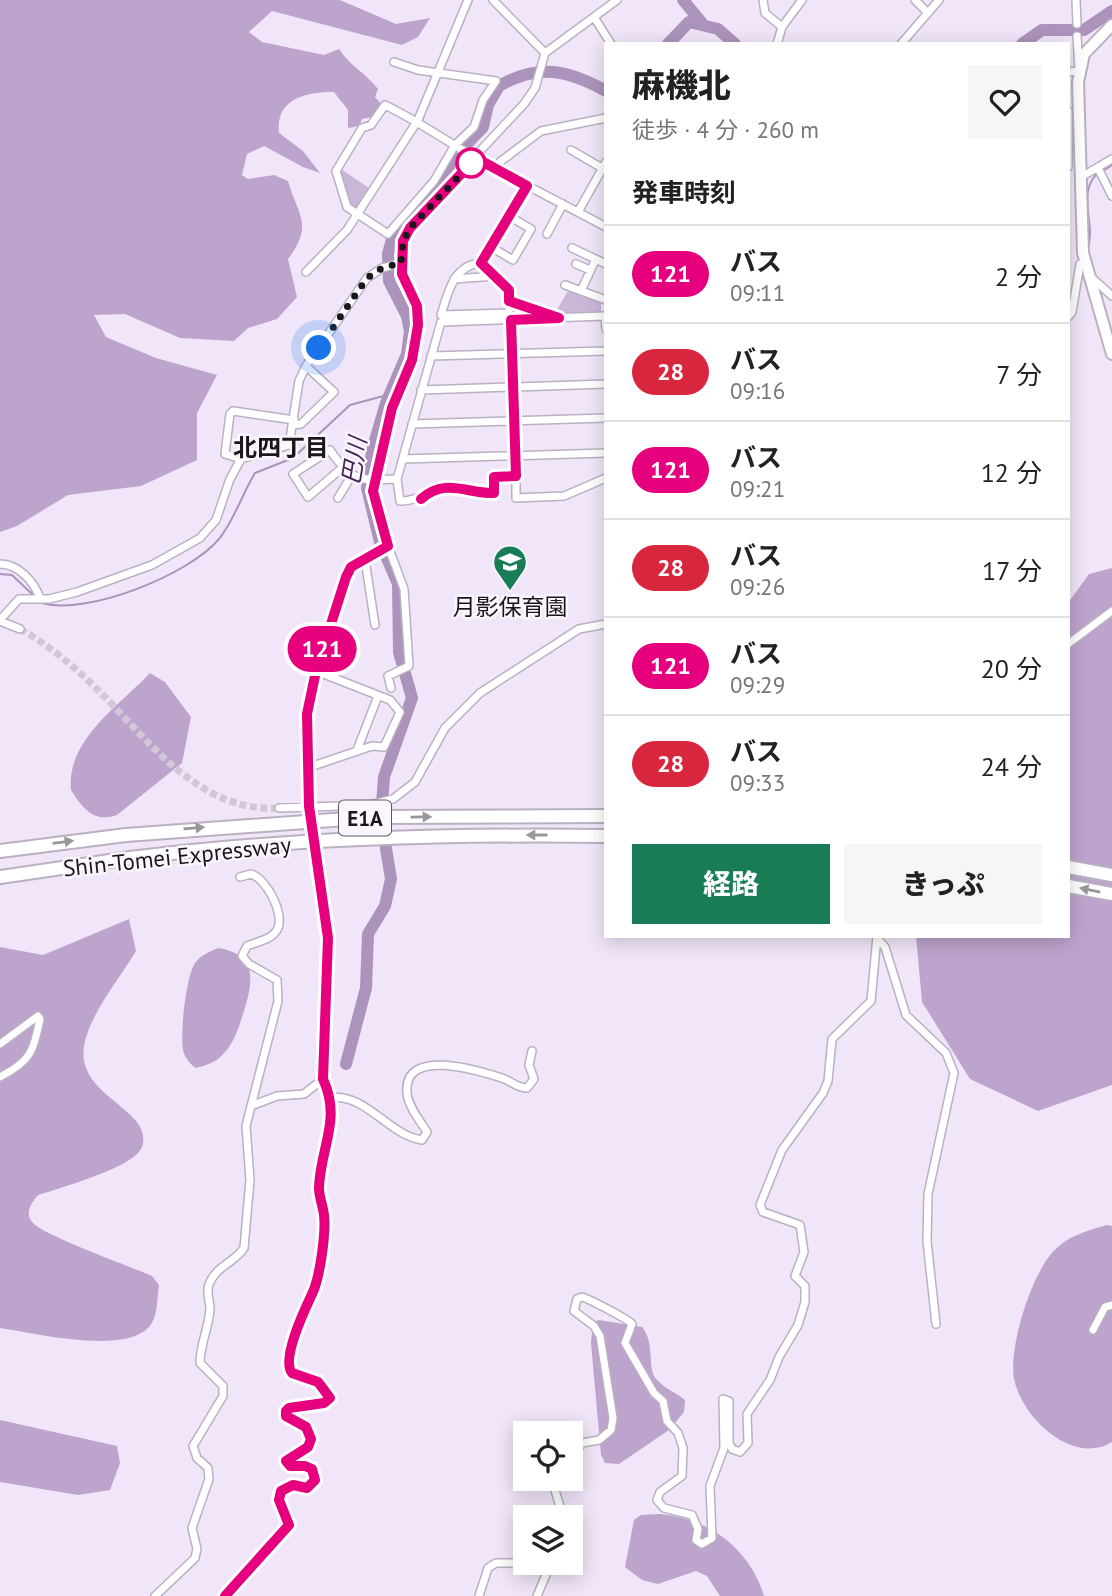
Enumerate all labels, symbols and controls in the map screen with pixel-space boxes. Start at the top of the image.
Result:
text: 麻機北 [632,63,731,106]
button: heart [968,65,1042,139]
text: 徒歩 · 4 分 · 260 m [632,115,819,144]
unlabelled marker [456,148,486,178]
text: 発車時刻 [632,176,736,209]
text: バス [730,245,782,278]
text: 121 [650,258,691,289]
text: 2 分 [995,260,1042,293]
text: 09:11 [730,278,785,307]
your location [301,330,336,365]
text: バス [730,343,782,376]
text: 28 [657,356,684,387]
text: 7 分 [996,358,1042,391]
text: 09:16 [730,376,785,405]
district label: 北四丁目 [233,432,329,463]
water label: 巴川 [335,432,374,487]
text: バス [730,441,782,474]
text: 121 [650,454,691,485]
text: 12 分 [981,456,1042,489]
text: 09:21 [730,474,785,503]
text: バス [730,539,782,572]
school or university icon: 月影保育園 [491,543,529,592]
text: 28 [657,552,684,583]
text: 17 分 [982,554,1042,587]
text: 09:26 [730,572,785,601]
place label: 月影保育園 [453,592,568,621]
line badge: 121 [282,626,362,672]
text: 121 [302,633,342,664]
text: バス [730,637,782,670]
text: 121 [650,650,691,681]
text: 20 分 [981,652,1042,685]
text: 09:29 [730,670,785,699]
text: バス [730,735,782,768]
text: 28 [657,748,684,779]
text: 24 分 [981,750,1042,783]
text: 09:33 [730,768,785,797]
road number: E1A [339,800,391,836]
one-way arrow [410,811,432,822]
one-way arrow [183,823,205,834]
one-way arrow [526,829,548,841]
street label: Shin-Tomei Expressway [62,830,293,882]
one-way arrow [52,837,74,848]
button: 経路 [632,844,830,924]
button: きっぷ [844,844,1042,924]
one-way arrow [1079,884,1101,895]
map controls [513,1421,583,1575]
button: locate [513,1421,583,1491]
button: layers [513,1505,583,1575]

